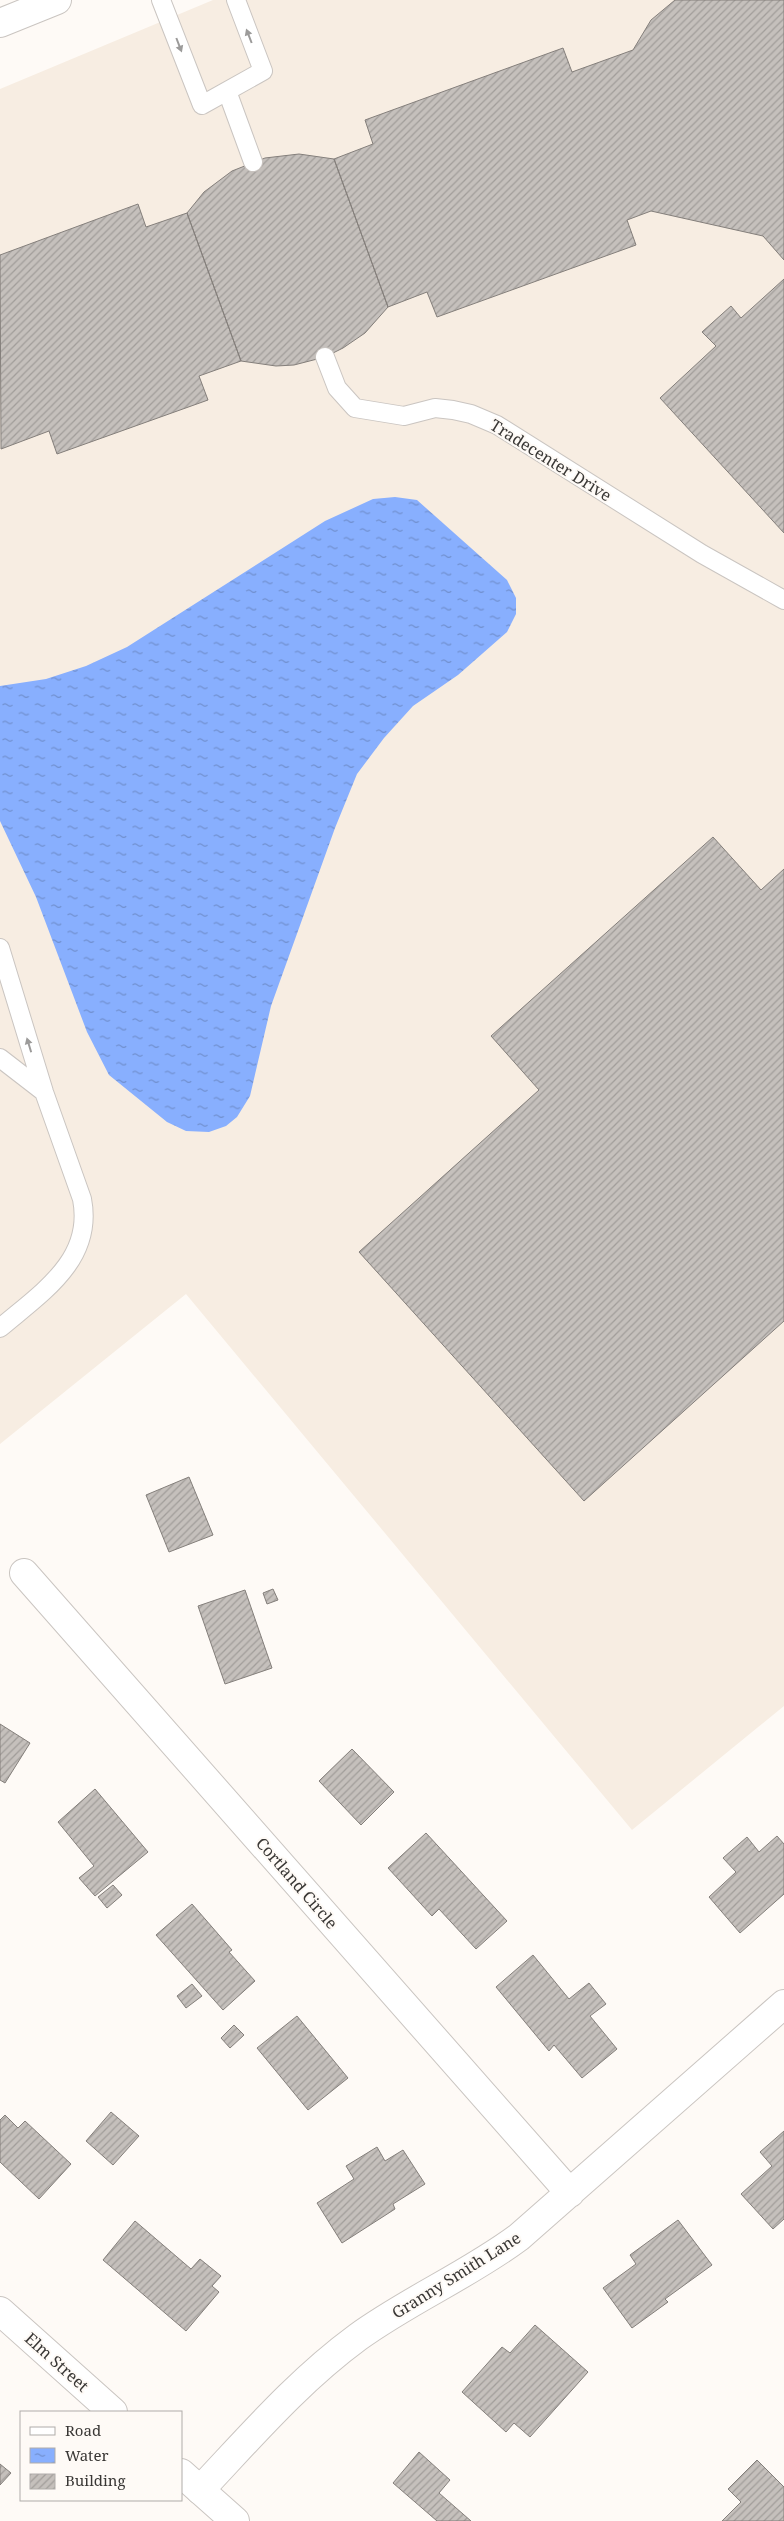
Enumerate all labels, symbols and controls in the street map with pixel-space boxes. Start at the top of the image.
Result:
one-way arrow [245,28,252,43]
one-way arrow [176,38,183,53]
street label: Tradecenter Drive [486,414,616,506]
one-way arrow [25,1037,33,1052]
street label: Cortland Circle [251,1833,343,1933]
street label: Granny Smith Lane [387,2226,525,2324]
street label: Elm Street [20,2327,94,2397]
legend [20,2411,182,2501]
text: Road [65,2420,101,2440]
text: Water [65,2445,108,2465]
text: Building [65,2470,126,2490]

